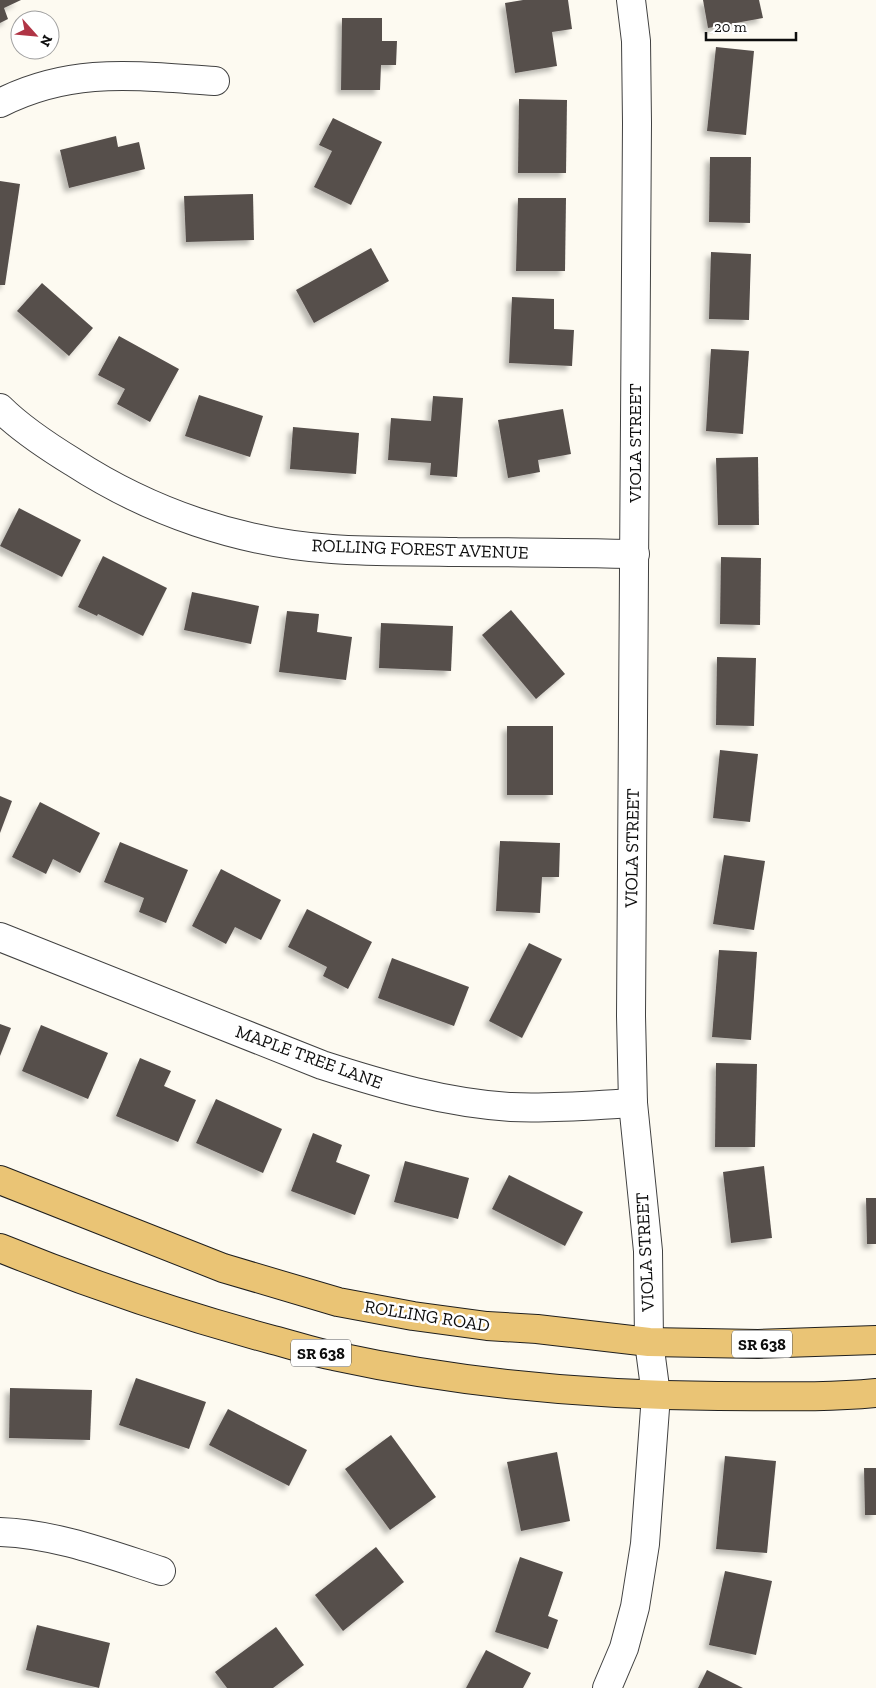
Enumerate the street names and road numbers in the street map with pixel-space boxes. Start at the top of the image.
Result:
street label: VIOLA STREET [624,383,646,504]
street label: ROLLING FOREST AVENUE [311,534,529,564]
street label: VIOLA STREET [620,788,644,909]
street label: MAPLE TREE LANE [233,1020,385,1094]
street label: VIOLA STREET [631,1192,659,1313]
street label: ROLLING ROAD [363,1295,491,1337]
road number: SR 638 [732,1330,792,1358]
road number: SR 638 [291,1340,351,1366]

